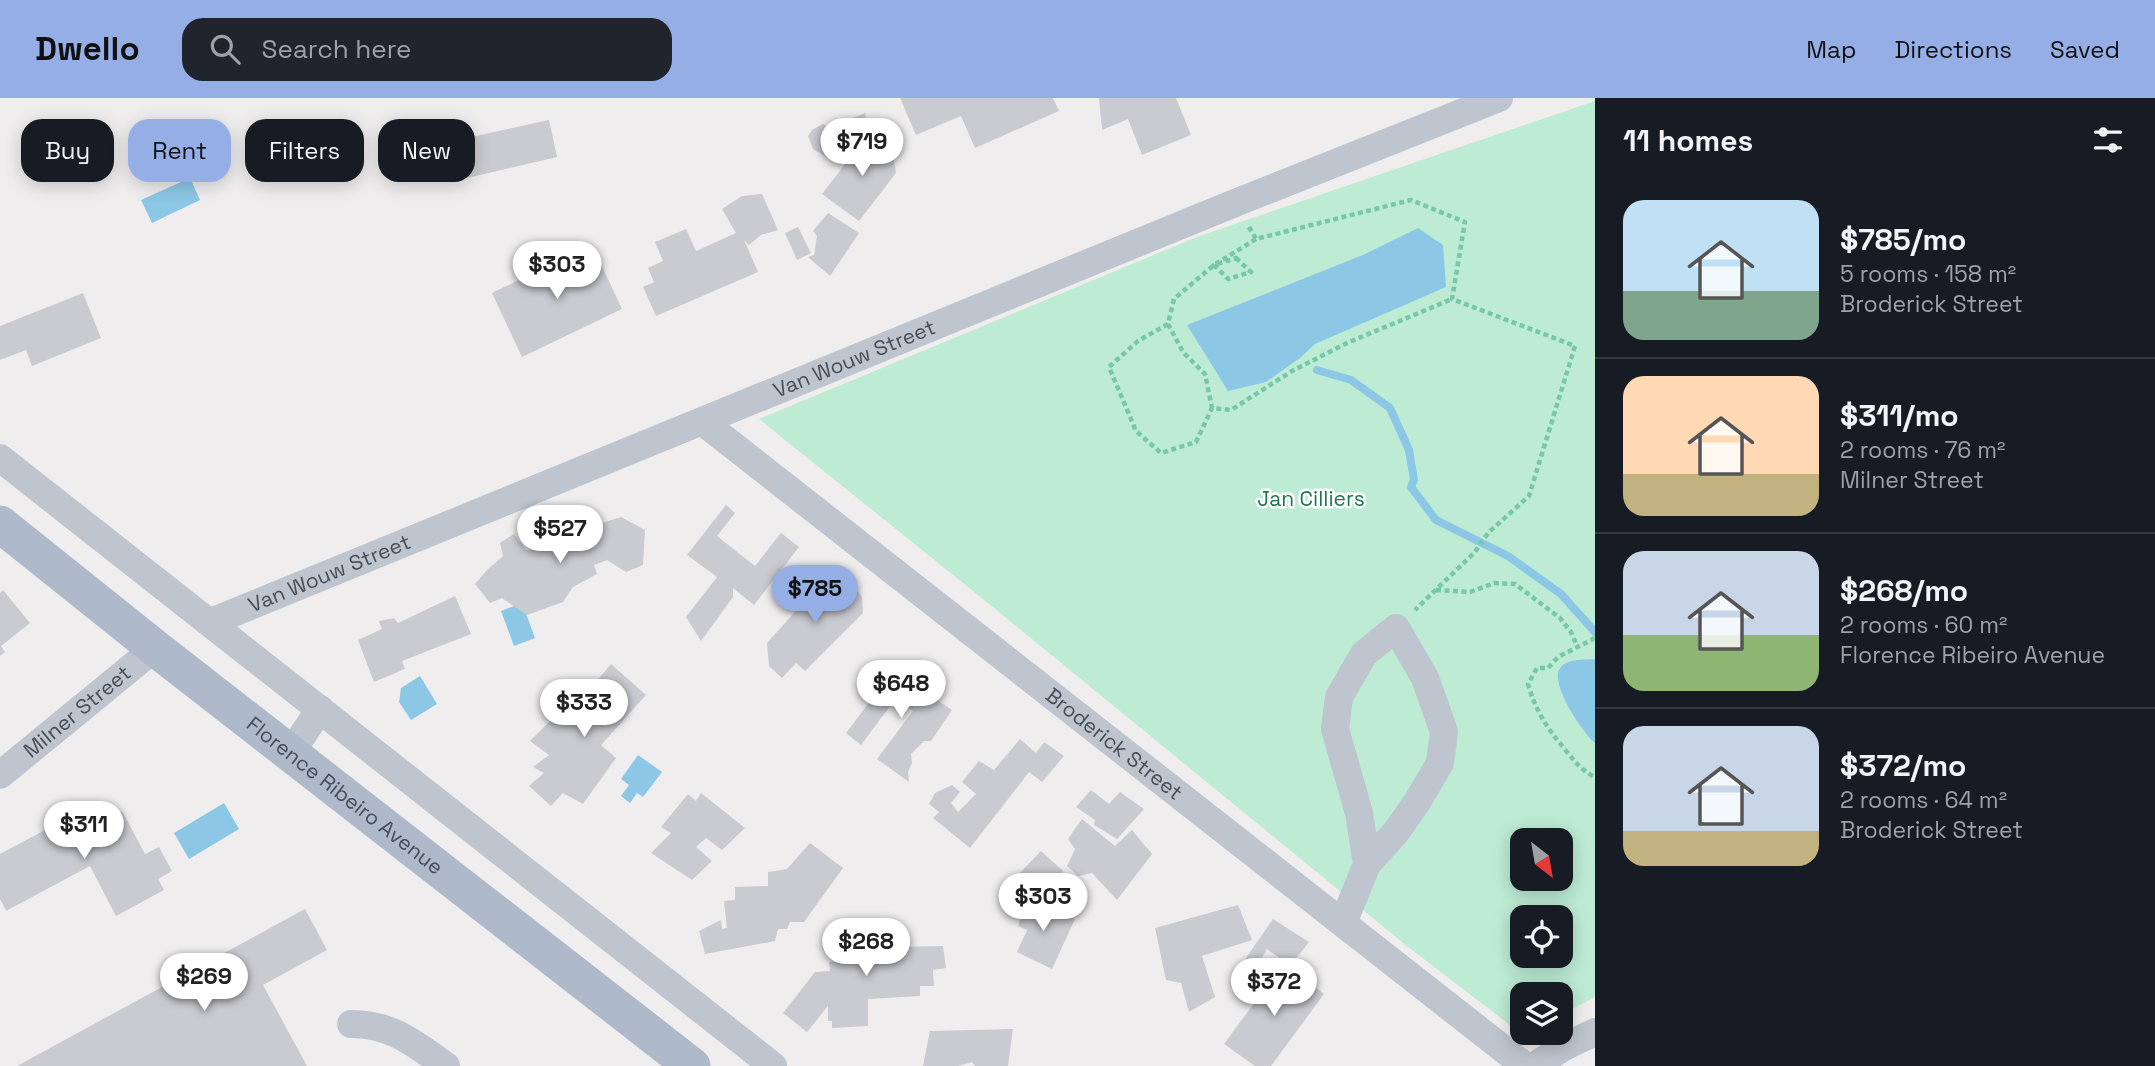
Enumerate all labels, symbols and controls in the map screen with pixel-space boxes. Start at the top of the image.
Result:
search box [182,18,672,81]
text: Dwello [35,28,140,70]
icon: search [206,30,244,68]
text: Search here [262,32,411,66]
text: Map [1806,34,1856,65]
text: Directions [1894,34,2012,65]
text: Saved [2050,34,2120,65]
pin: $719 [821,118,903,178]
chip: Buy [21,119,114,182]
chip: Rent [128,119,231,182]
chip: Filters [245,119,364,182]
chip: New [378,119,475,182]
text: 11 homes [1623,121,1753,160]
icon: filters [2089,121,2127,159]
text: $719 [836,126,888,156]
text: $785/mo [1840,220,1966,259]
icon: home [1679,228,1763,312]
pin: $303 [516,242,598,301]
text: $303 [529,249,585,279]
text: 5 rooms · 158 m² [1840,259,2016,289]
text: Broderick Street [1840,289,2023,319]
street label: Van Wouw Street [769,313,939,404]
text: $311/mo [1840,396,1959,435]
icon: home [1679,404,1763,488]
text: 2 rooms · 76 m² [1840,435,2005,465]
text: Milner Street [1840,465,1984,495]
park label: Jan Cilliers [1257,485,1365,512]
pin: $527 [519,505,601,565]
text: $527 [533,513,587,543]
street label: Van Wouw Street [244,528,414,618]
pin: $785 [774,566,856,625]
text: $268/mo [1840,571,1968,610]
text: $785 [788,573,842,603]
icon: home [1679,579,1763,663]
text: 2 rooms · 60 m² [1840,610,2007,640]
text: Florence Ribeiro Avenue [1840,640,2105,670]
street label: Milner Street [18,659,136,763]
pin: $648 [860,660,942,720]
text: $648 [873,668,929,698]
pin: $333 [543,680,625,739]
street label: Broderick Street [1040,681,1188,806]
text: $333 [556,687,612,717]
street label: Florence Ribeiro Avenue [241,710,449,880]
text: $372/mo [1840,746,1966,785]
icon: home [1679,754,1763,838]
text: 2 rooms · 64 m² [1840,785,2007,815]
pin: $311 [43,802,125,861]
text: $311 [60,809,108,839]
text: Broderick Street [1840,815,2023,845]
north arrow [1510,828,1573,891]
map controls [1510,828,1573,1045]
pin: $303 [1002,874,1084,933]
text: $303 [1015,881,1071,911]
button: locate [1510,905,1573,968]
pin: $268 [825,918,907,978]
text: $268 [838,926,894,956]
pin: $269 [163,954,245,1013]
pin: $372 [1233,958,1315,1018]
text: $269 [176,961,232,991]
text: $372 [1247,966,1301,996]
button: layers [1510,982,1573,1045]

